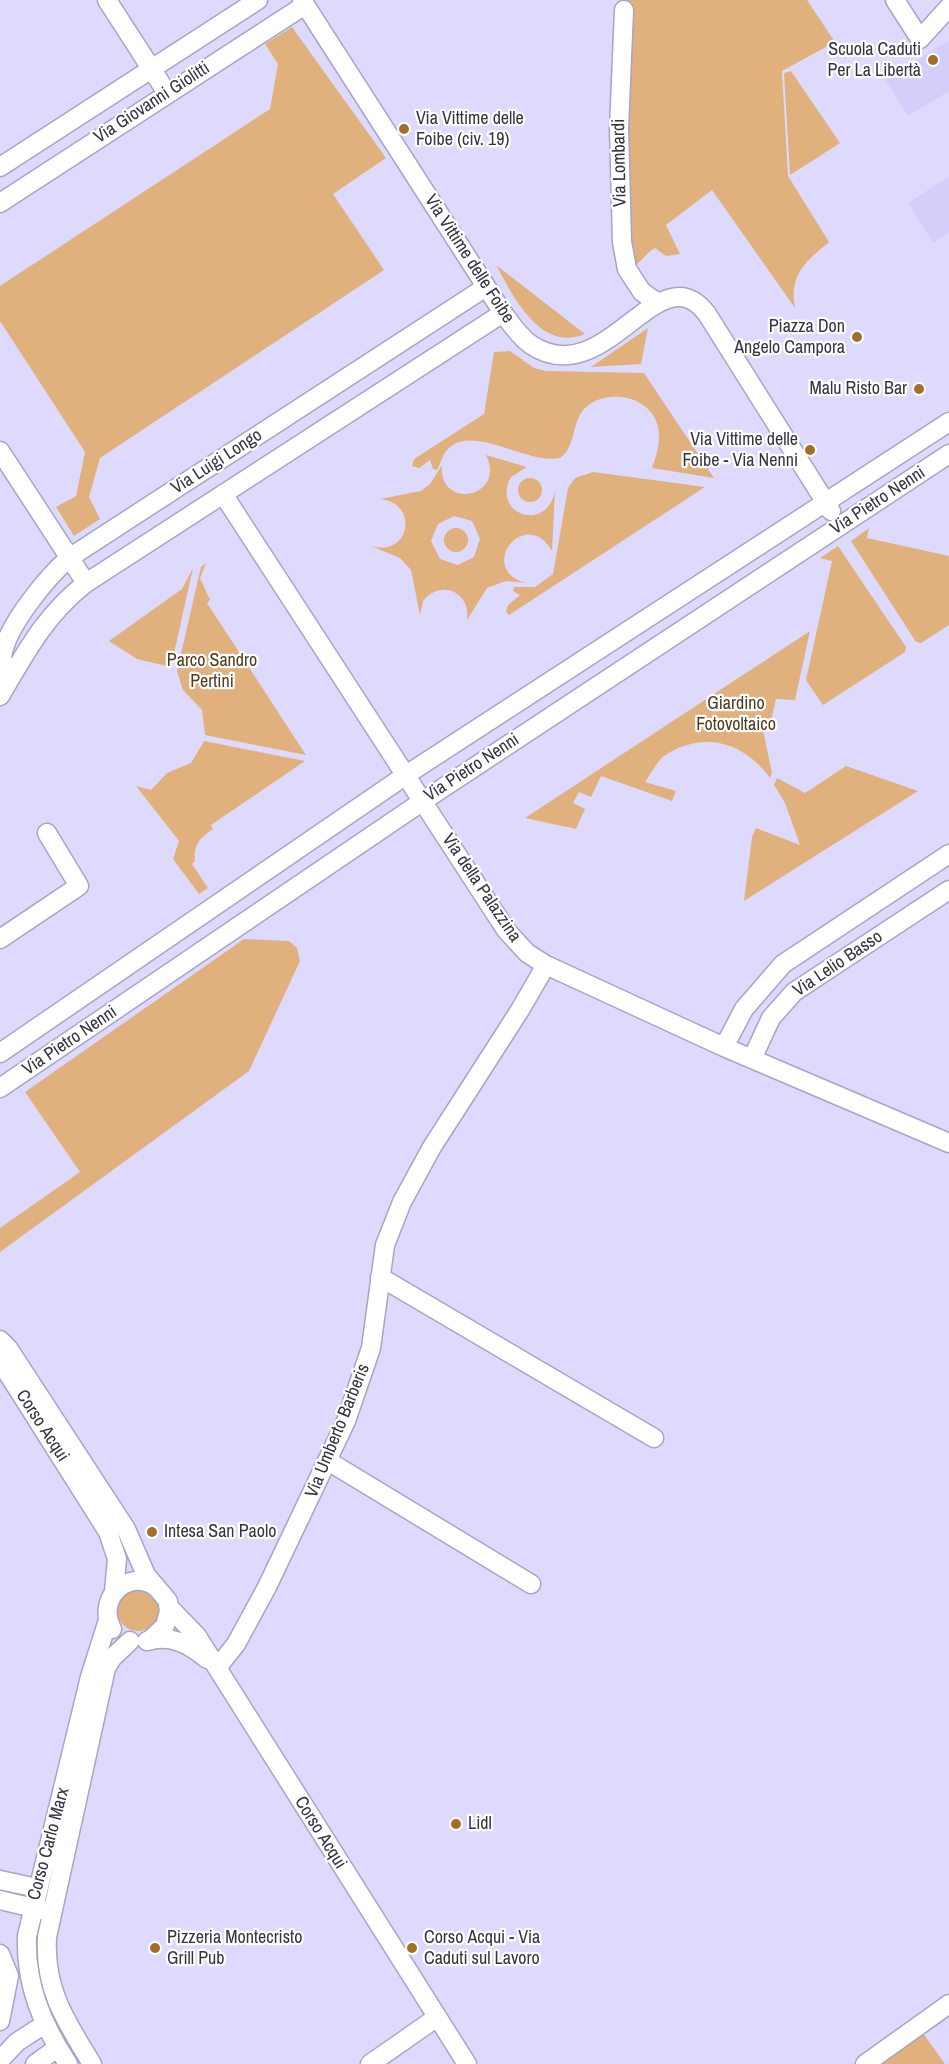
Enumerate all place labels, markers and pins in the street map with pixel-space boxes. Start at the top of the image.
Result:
place label: Scuola Caduti Per La Libertà [827,39,921,82]
marker: Scuola Caduti Per La Libertà [926,53,940,67]
place label: Via Vittime delle Foibe (civ. 19) [416,108,524,150]
marker: Via Vittime delle Foibe (civ. 19) [397,122,411,136]
place label: Piazza Don Angelo Campora [734,316,845,358]
marker: Piazza Don Angelo Campora [850,330,864,344]
place label: Malu Risto Bar [809,378,907,400]
marker: Malu Risto Bar [912,382,926,396]
place label: Via Vittime delle Foibe - Via Nenni [682,429,798,472]
marker: Via Vittime delle Foibe - Via Nenni [803,443,817,457]
place label: Intesa San Paolo [164,1521,276,1543]
marker: Intesa San Paolo [145,1525,159,1539]
place label: Lidl [468,1813,492,1835]
marker: Lidl [449,1817,463,1831]
place label: Pizzeria Montecristo Grill Pub [167,1927,302,1970]
place label: Corso Acqui - Via Caduti sul Lavoro [424,1927,540,1970]
marker: Pizzeria Montecristo Grill Pub [148,1941,162,1955]
marker: Corso Acqui - Via Caduti sul Lavoro [405,1941,419,1955]

